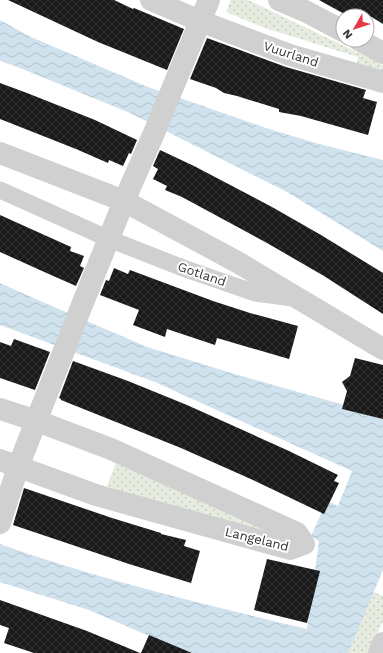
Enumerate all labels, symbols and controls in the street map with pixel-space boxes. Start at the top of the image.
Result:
north arrow [335,8,375,48]
text: N [340,27,355,41]
street label: Vuurland [262,38,320,70]
street label: Gotland [176,259,228,289]
street label: Langeland [224,524,290,554]

